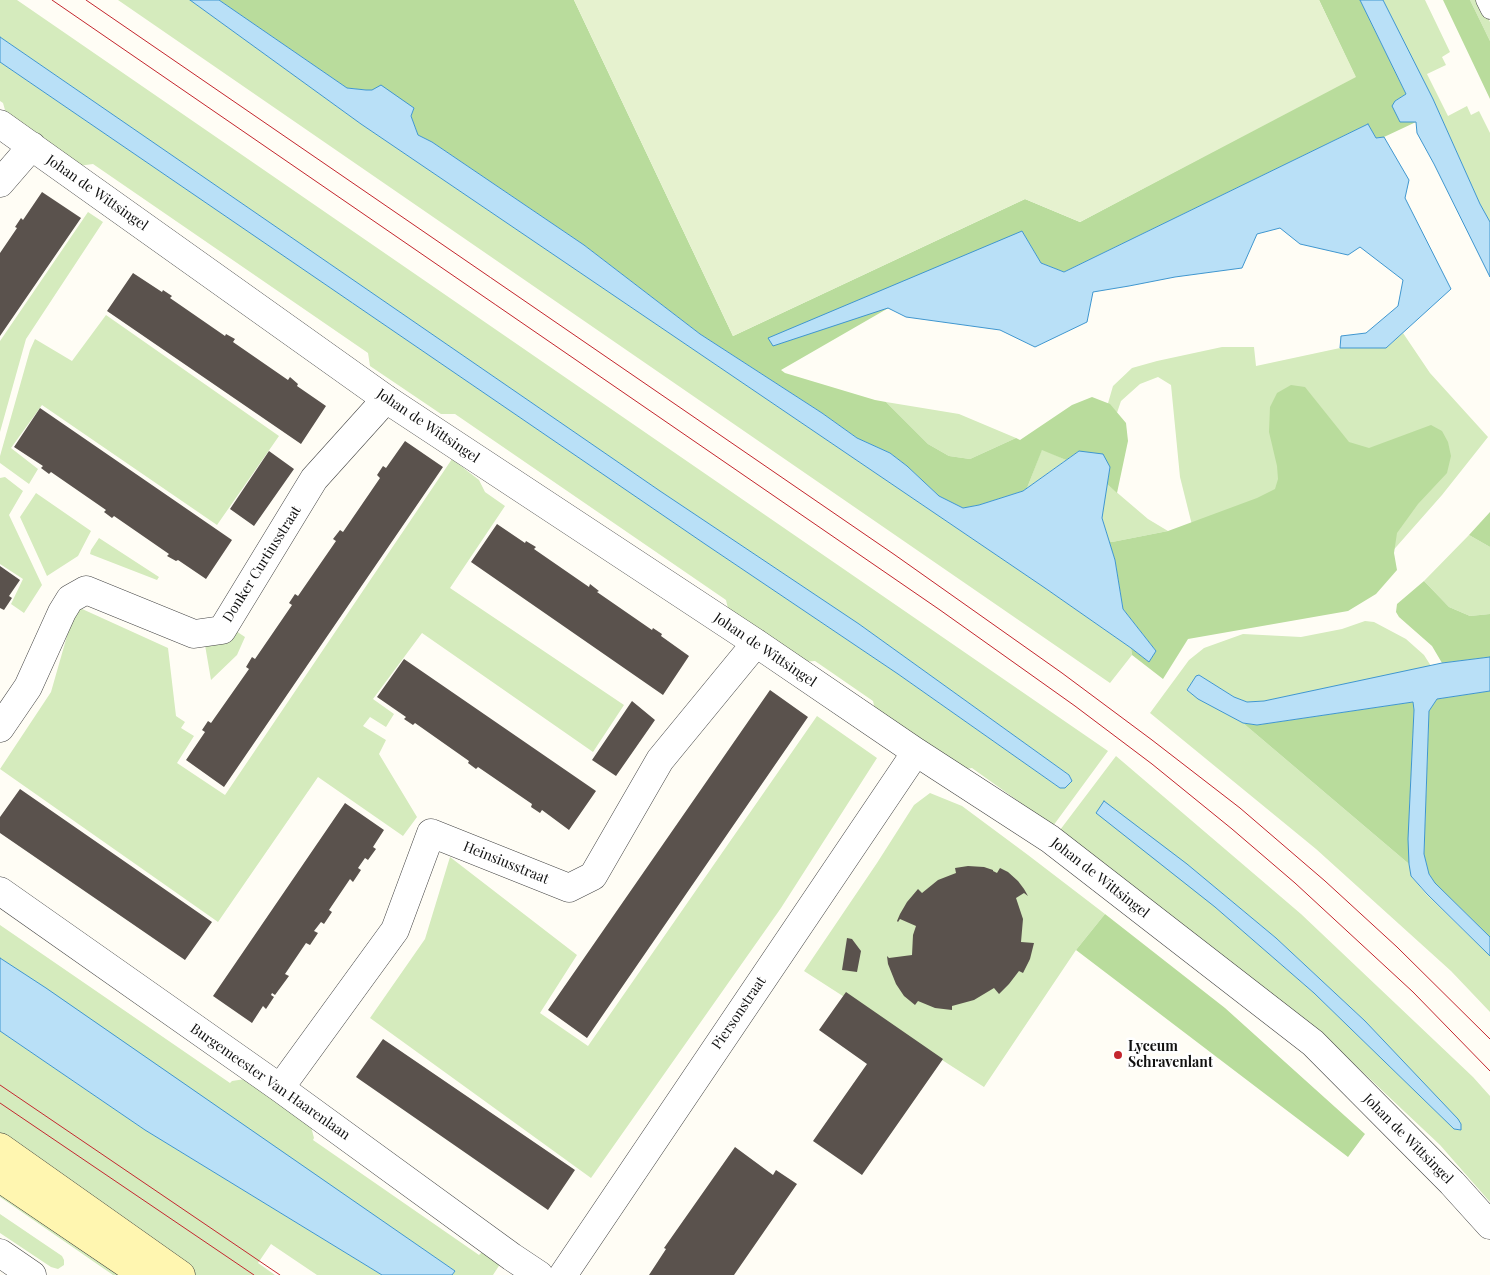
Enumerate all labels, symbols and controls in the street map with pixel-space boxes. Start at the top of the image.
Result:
street label: Johan de Wittsingel [43,152,151,234]
street label: Johan de Wittsingel [373,385,483,467]
street label: Donker Curtiusstraat [219,503,305,625]
street label: Johan de Wittsingel [710,609,820,691]
street label: Johan de Wittsingel [1047,834,1153,922]
street label: Heinsiusstraat [461,838,551,888]
street label: Piersonstraat [708,973,770,1053]
street label: Burgemeester Van Haarenlaan [187,1020,353,1144]
place label: Lyceum Schravenlant [1128,1039,1213,1072]
marker: Lyceum Schravenlant [1112,1049,1124,1061]
street label: Johan de Wittsingel [1360,1091,1456,1187]

